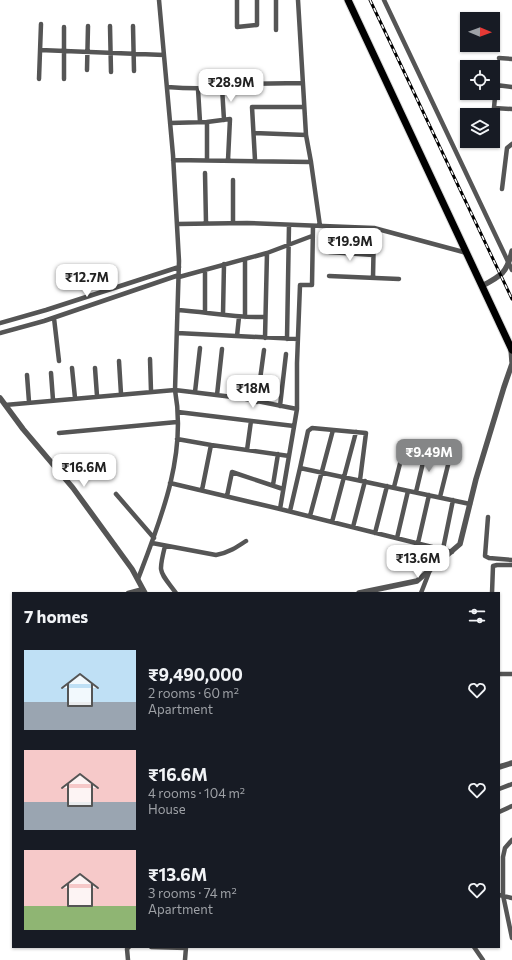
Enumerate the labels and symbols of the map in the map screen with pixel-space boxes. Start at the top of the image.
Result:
north arrow [460,12,500,52]
pin: ₹28.9M [198,69,264,103]
pin: ₹19.9M [317,228,383,262]
pin: ₹12.7M [54,264,120,298]
pin: ₹18M [229,375,277,409]
pin: ₹9.49M [396,439,462,473]
pin: ₹16.6M [51,454,117,488]
pin: ₹13.6M [385,545,451,579]

